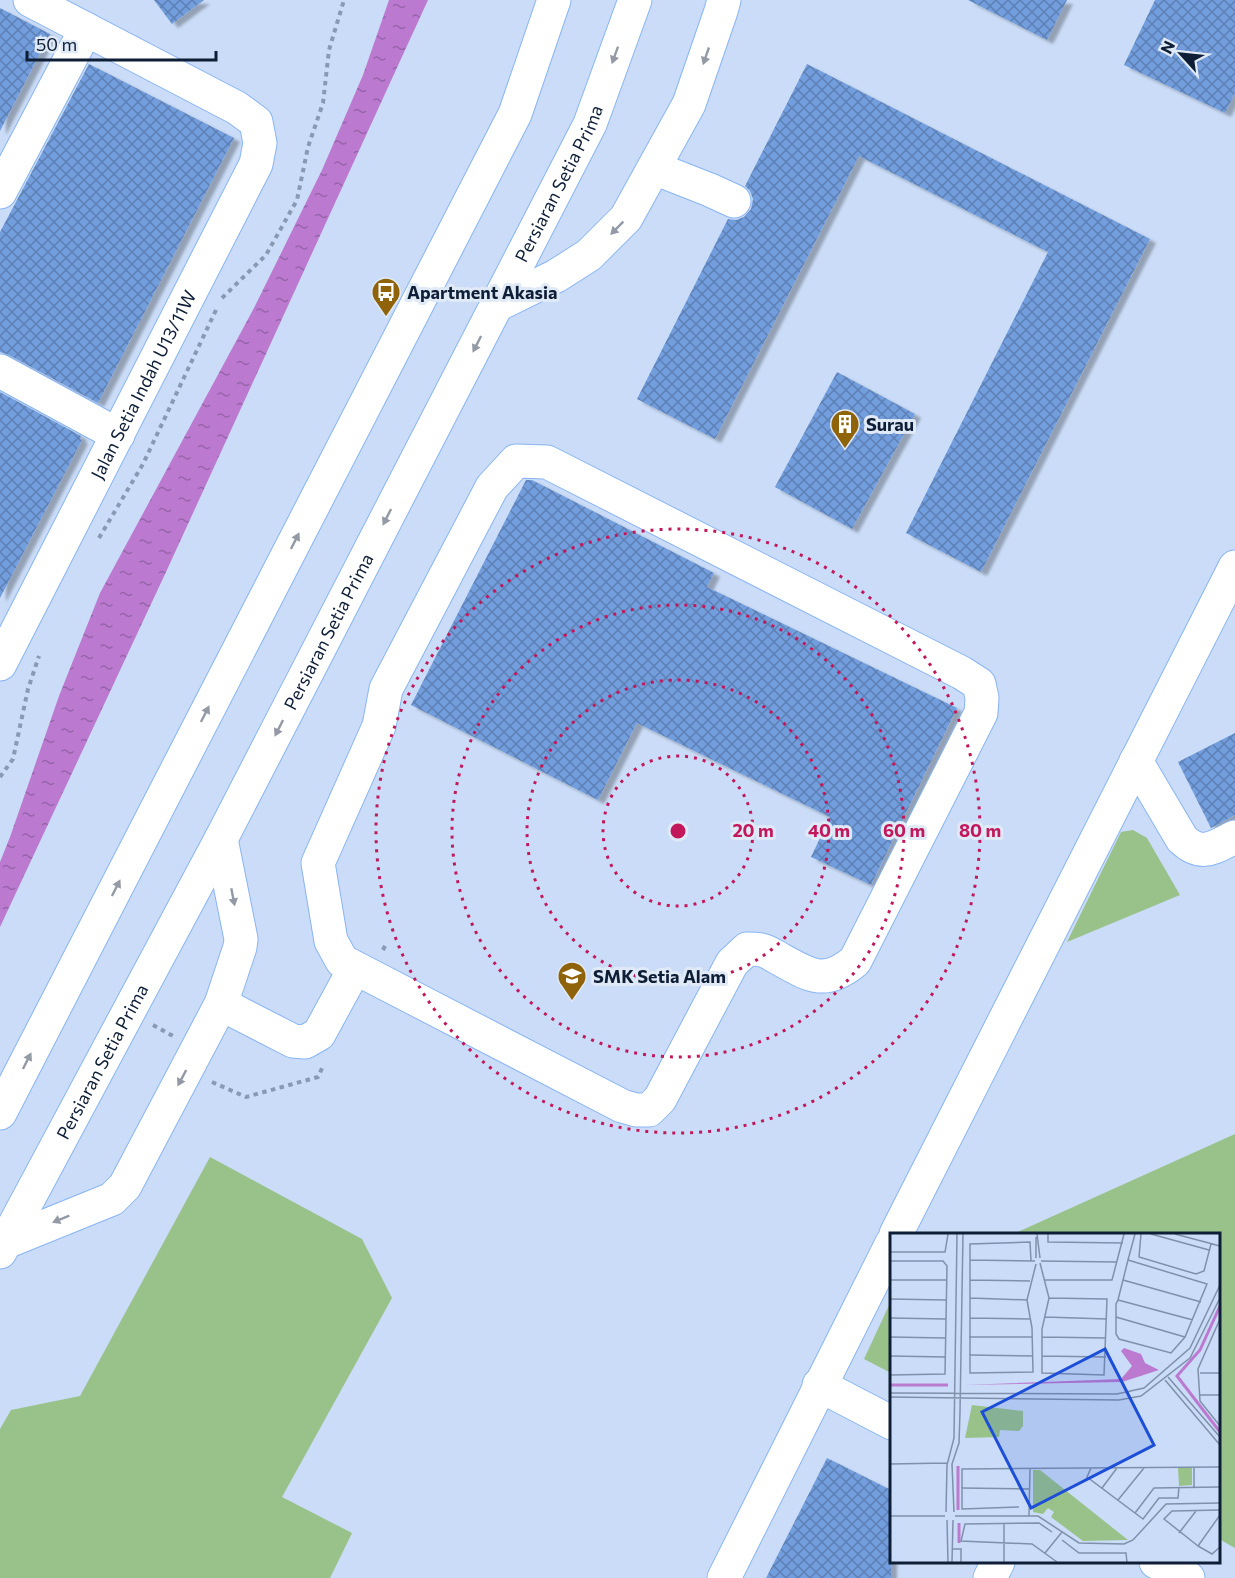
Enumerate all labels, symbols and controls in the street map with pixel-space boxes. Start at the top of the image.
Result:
scale bar [27,24,216,62]
north arrow [1151,24,1211,84]
text: 50 m [36,33,77,55]
text: N [1156,37,1178,57]
one-way arrow [610,46,620,64]
one-way arrow [701,47,711,65]
street label: Persiaran Setia Prima [510,102,607,265]
one-way arrow [610,220,624,234]
bus stop icon: Apartment Akasia [370,276,402,318]
place label: Apartment Akasia [407,281,557,303]
street label: Jalan Setia Indah U13/11W [86,287,200,482]
one-way arrow [472,336,482,353]
building icon: Surau [829,408,861,450]
place label: Surau [866,413,914,435]
one-way arrow [383,509,392,526]
one-way arrow [290,532,300,549]
street label: Persiaran Setia Prima [279,550,378,713]
one-way arrow [201,706,210,723]
one-way arrow [274,720,284,737]
text: 20 m [732,819,774,841]
text: 40 m [808,819,850,841]
text: 60 m [883,819,925,841]
text: 80 m [959,819,1001,841]
centre of rings [668,821,688,841]
one-way arrow [111,879,121,896]
one-way arrow [229,888,238,907]
school or university icon: SMK Setia Alam [556,960,588,1002]
place label: SMK Setia Alam [593,965,726,987]
street label: Persiaran Setia Prima [51,980,152,1143]
one-way arrow [22,1052,32,1069]
one-way arrow [177,1070,187,1087]
one-way arrow [52,1215,70,1224]
inset map [890,1233,1220,1563]

